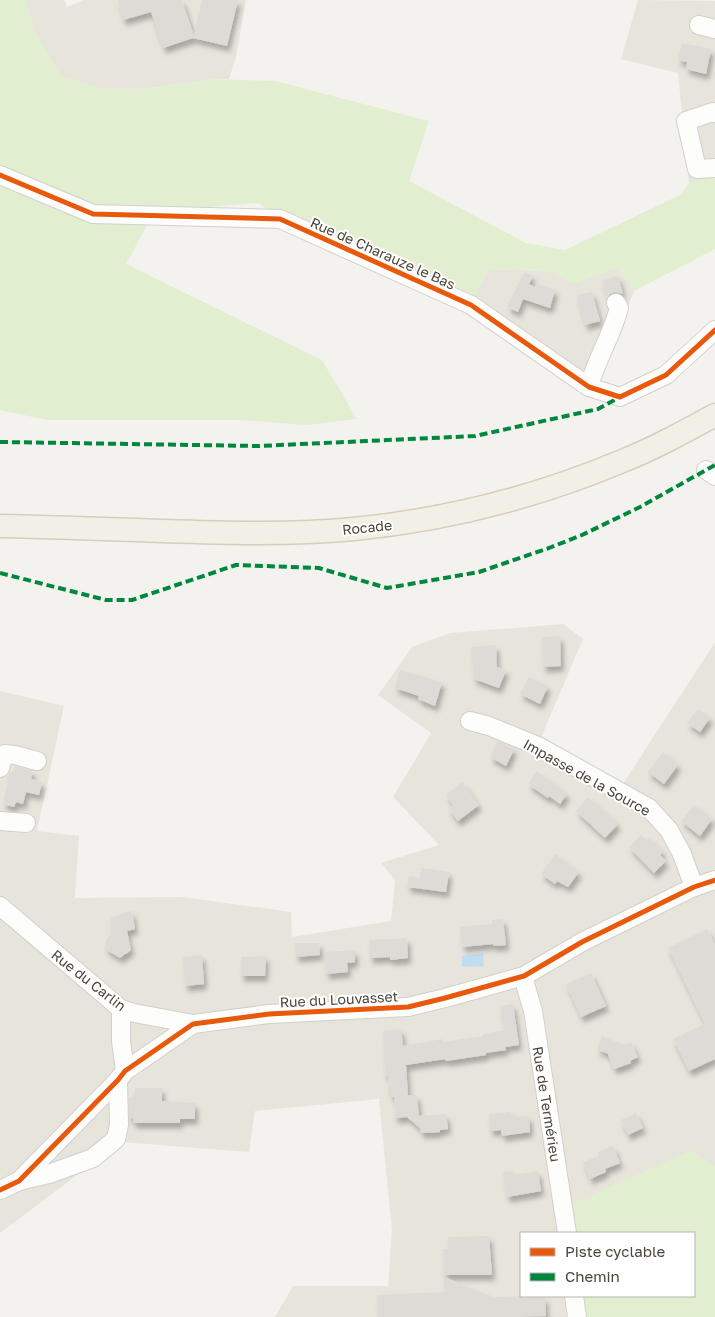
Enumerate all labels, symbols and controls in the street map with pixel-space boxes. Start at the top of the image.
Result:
street label: Rue de Charauze le Bas [308,213,458,293]
street label: Rocade [341,516,393,538]
street label: Impasse de la Source [520,735,654,819]
street label: Rue du Carlin [48,946,130,1014]
street label: Rue du Louvasset [279,987,399,1011]
street label: Rue de Termérieu [529,1045,565,1163]
legend [520,1232,695,1297]
text: Piste cyclable [565,1242,666,1260]
text: Chemin [565,1267,620,1285]

